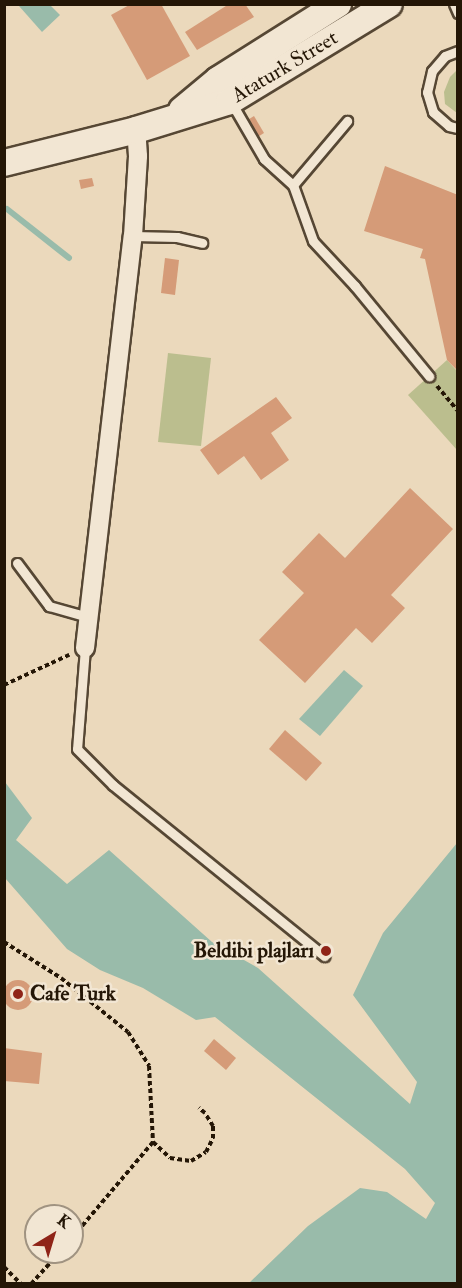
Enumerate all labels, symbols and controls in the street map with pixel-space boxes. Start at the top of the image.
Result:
street label: Ataturk Street [227,25,343,109]
place label: Beldibi plajları [193,938,314,964]
marker: Beldibi plajları [319,944,333,958]
place label: Cafe Turk [30,981,116,1007]
marker: Cafe Turk [11,987,25,1001]
north arrow [24,1204,84,1264]
text: K [53,1210,74,1233]

